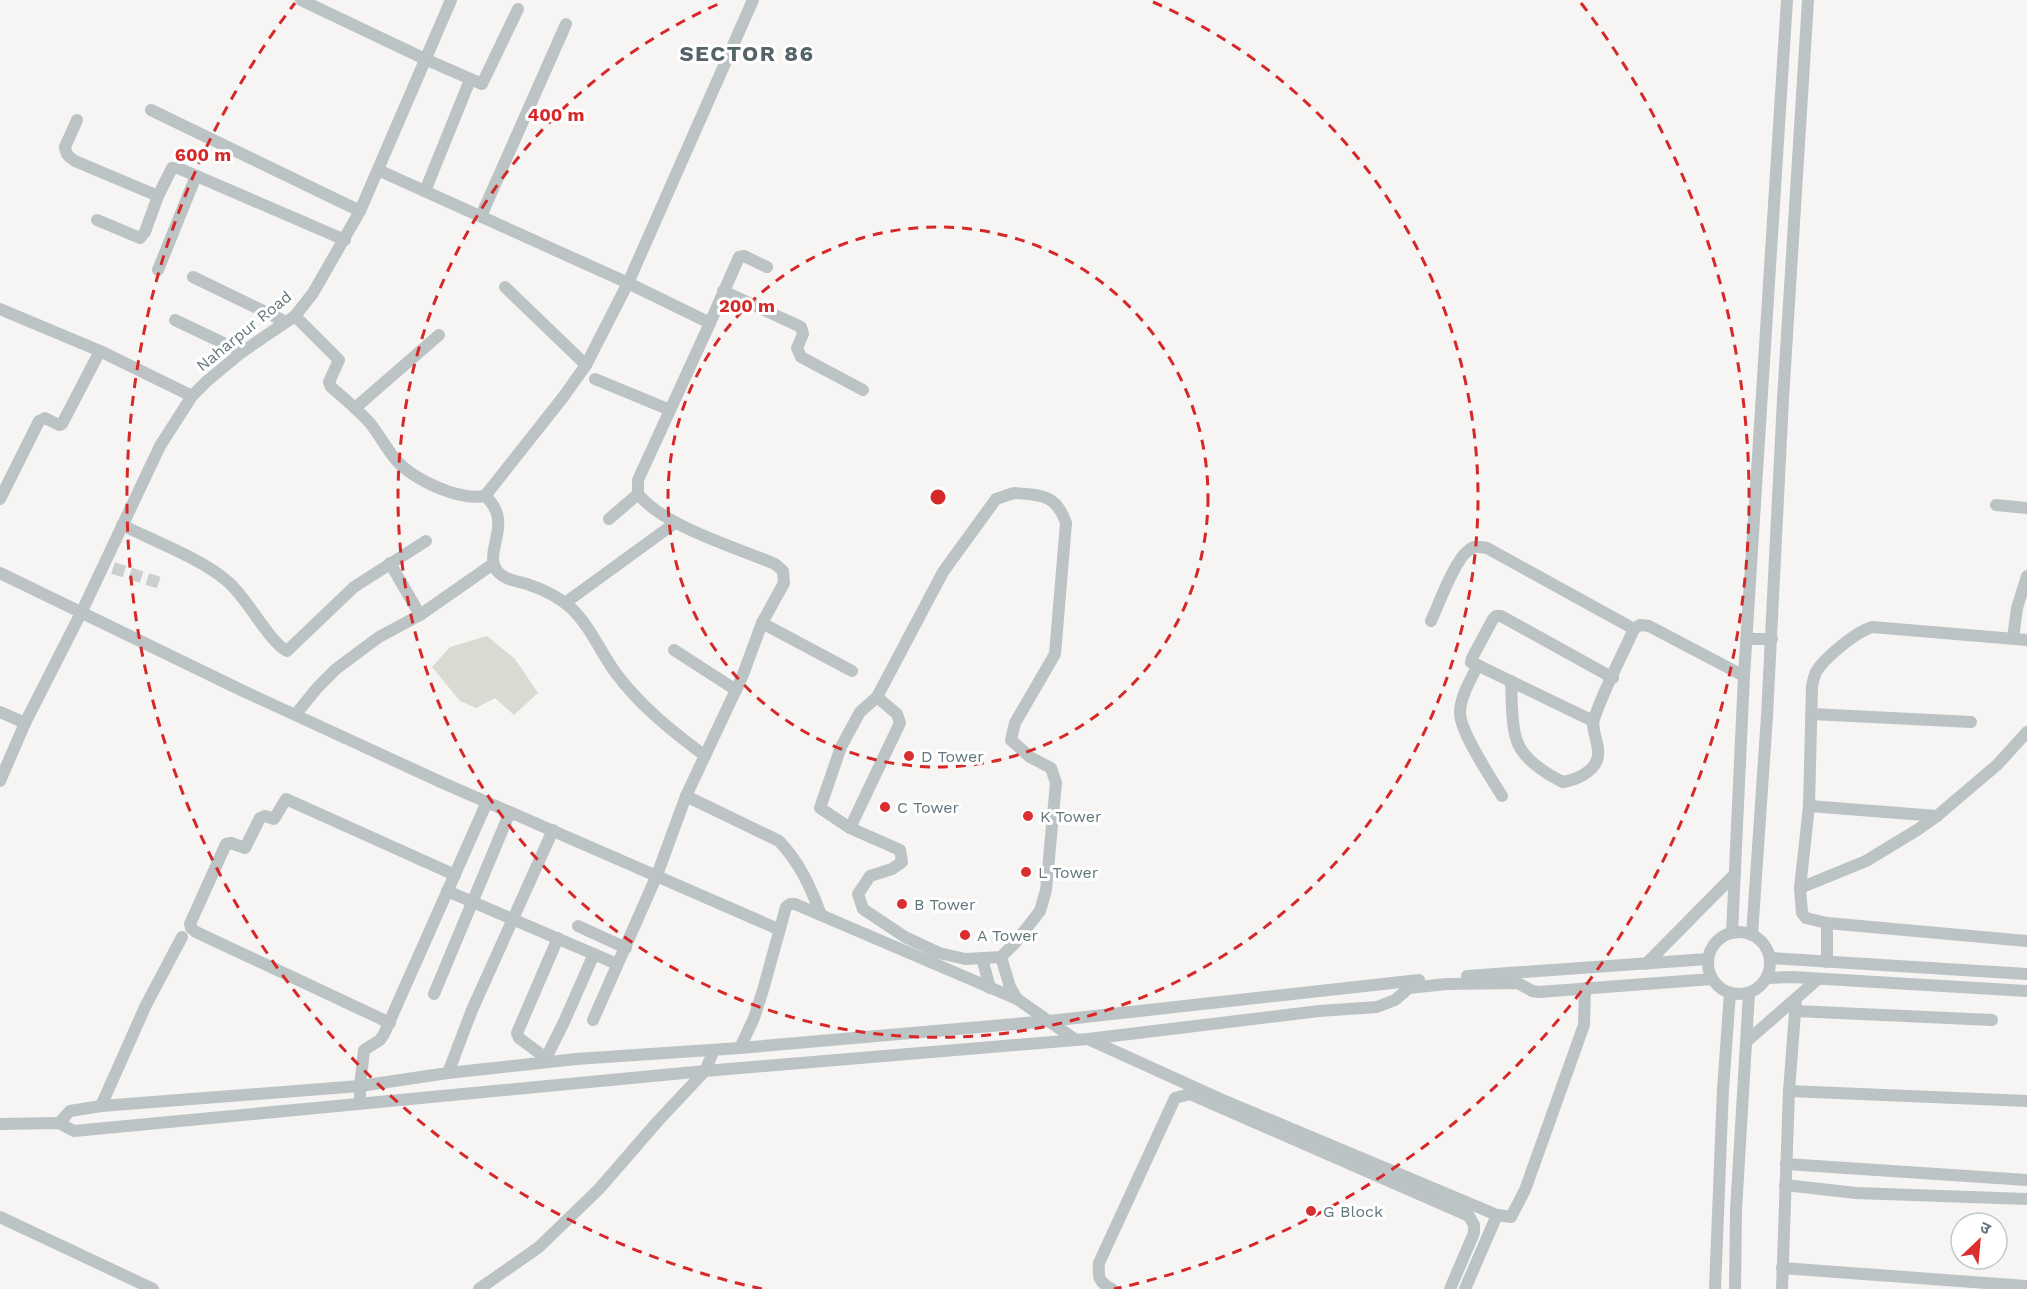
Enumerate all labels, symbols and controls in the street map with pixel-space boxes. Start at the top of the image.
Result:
district label: SECTOR 86 [679,41,815,66]
text: 400 m [528,104,584,125]
text: 600 m [175,144,231,165]
street label: Naharpur Road [193,287,295,375]
text: 200 m [719,295,775,316]
centre of rings [928,487,948,507]
place label: D Tower [921,747,984,766]
marker: D Tower [902,749,916,763]
place label: C Tower [897,798,960,817]
marker: C Tower [878,800,892,814]
place label: K Tower [1040,807,1102,826]
marker: K Tower [1021,809,1035,823]
place label: L Tower [1038,863,1099,882]
marker: L Tower [1019,865,1033,879]
place label: B Tower [914,895,976,914]
marker: B Tower [895,897,909,911]
place label: A Tower [977,926,1039,945]
marker: A Tower [958,928,972,942]
place label: G Block [1323,1202,1383,1221]
marker: G Block [1304,1204,1318,1218]
north arrow [1949,1211,2009,1271]
text: उ [1977,1217,1994,1239]

